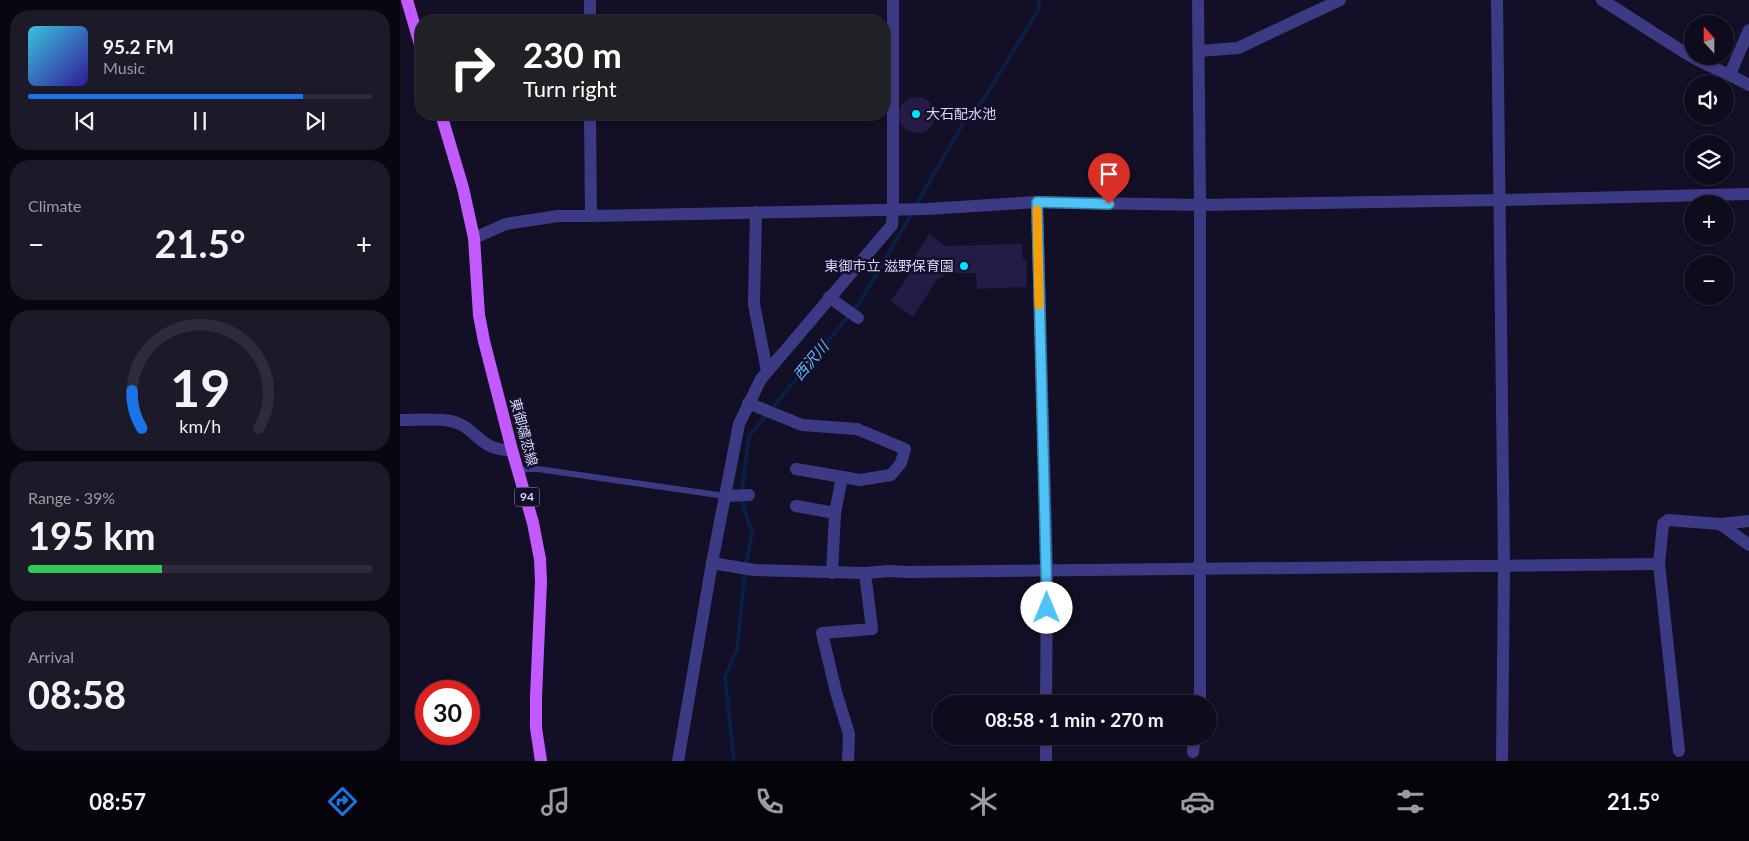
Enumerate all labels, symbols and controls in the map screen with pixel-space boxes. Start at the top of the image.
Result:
north arrow [1684,15,1734,65]
map controls [1684,15,1734,305]
text: 230 m [523,33,622,75]
text: 95.2 FM [103,35,174,58]
icon: right [440,35,505,100]
text: Music [103,58,145,77]
text: Turn right [523,75,617,102]
button: sound [1684,75,1734,125]
place label: 大石配水池 [926,105,996,122]
icon: previous [71,107,99,135]
icon: pause [186,107,214,135]
icon: next [301,107,329,135]
marker: 大石配水池 [910,108,922,120]
button: layers [1684,135,1734,185]
pin [1088,153,1130,204]
icon: arrive [1095,160,1123,188]
button: + [1684,195,1734,245]
text: Climate [28,196,81,215]
text: 21.5° [155,220,245,266]
text: − [28,227,44,261]
text: + [356,227,372,261]
button: − [1684,255,1734,305]
place label: 東御市立 滋野保育園 [824,257,954,274]
marker: 東御市立 滋野保育園 [958,260,970,272]
water label: 西沢川 [789,336,833,383]
text: 19 [170,356,230,418]
street label: 東御嬬恋線 [507,396,542,468]
text: km/h [179,415,221,437]
text: Range · 39% [28,488,115,507]
road number: 94 [514,488,540,507]
text: 195 km [28,512,156,558]
position arrow [1020,581,1072,633]
text: Arrival [28,647,74,666]
text: 08:58 [28,671,126,717]
speed limit sign: 30 [415,680,480,745]
text: 08:58 · 1 min · 270 m [985,708,1164,731]
icon: directions [325,784,360,819]
icon: music [538,784,573,819]
icon: phone [752,784,787,819]
icon: climate [966,784,1001,819]
icon: car [1180,784,1215,819]
icon: filters [1393,784,1428,819]
text: 08:57 [89,788,146,815]
text: 21.5° [1607,788,1660,815]

